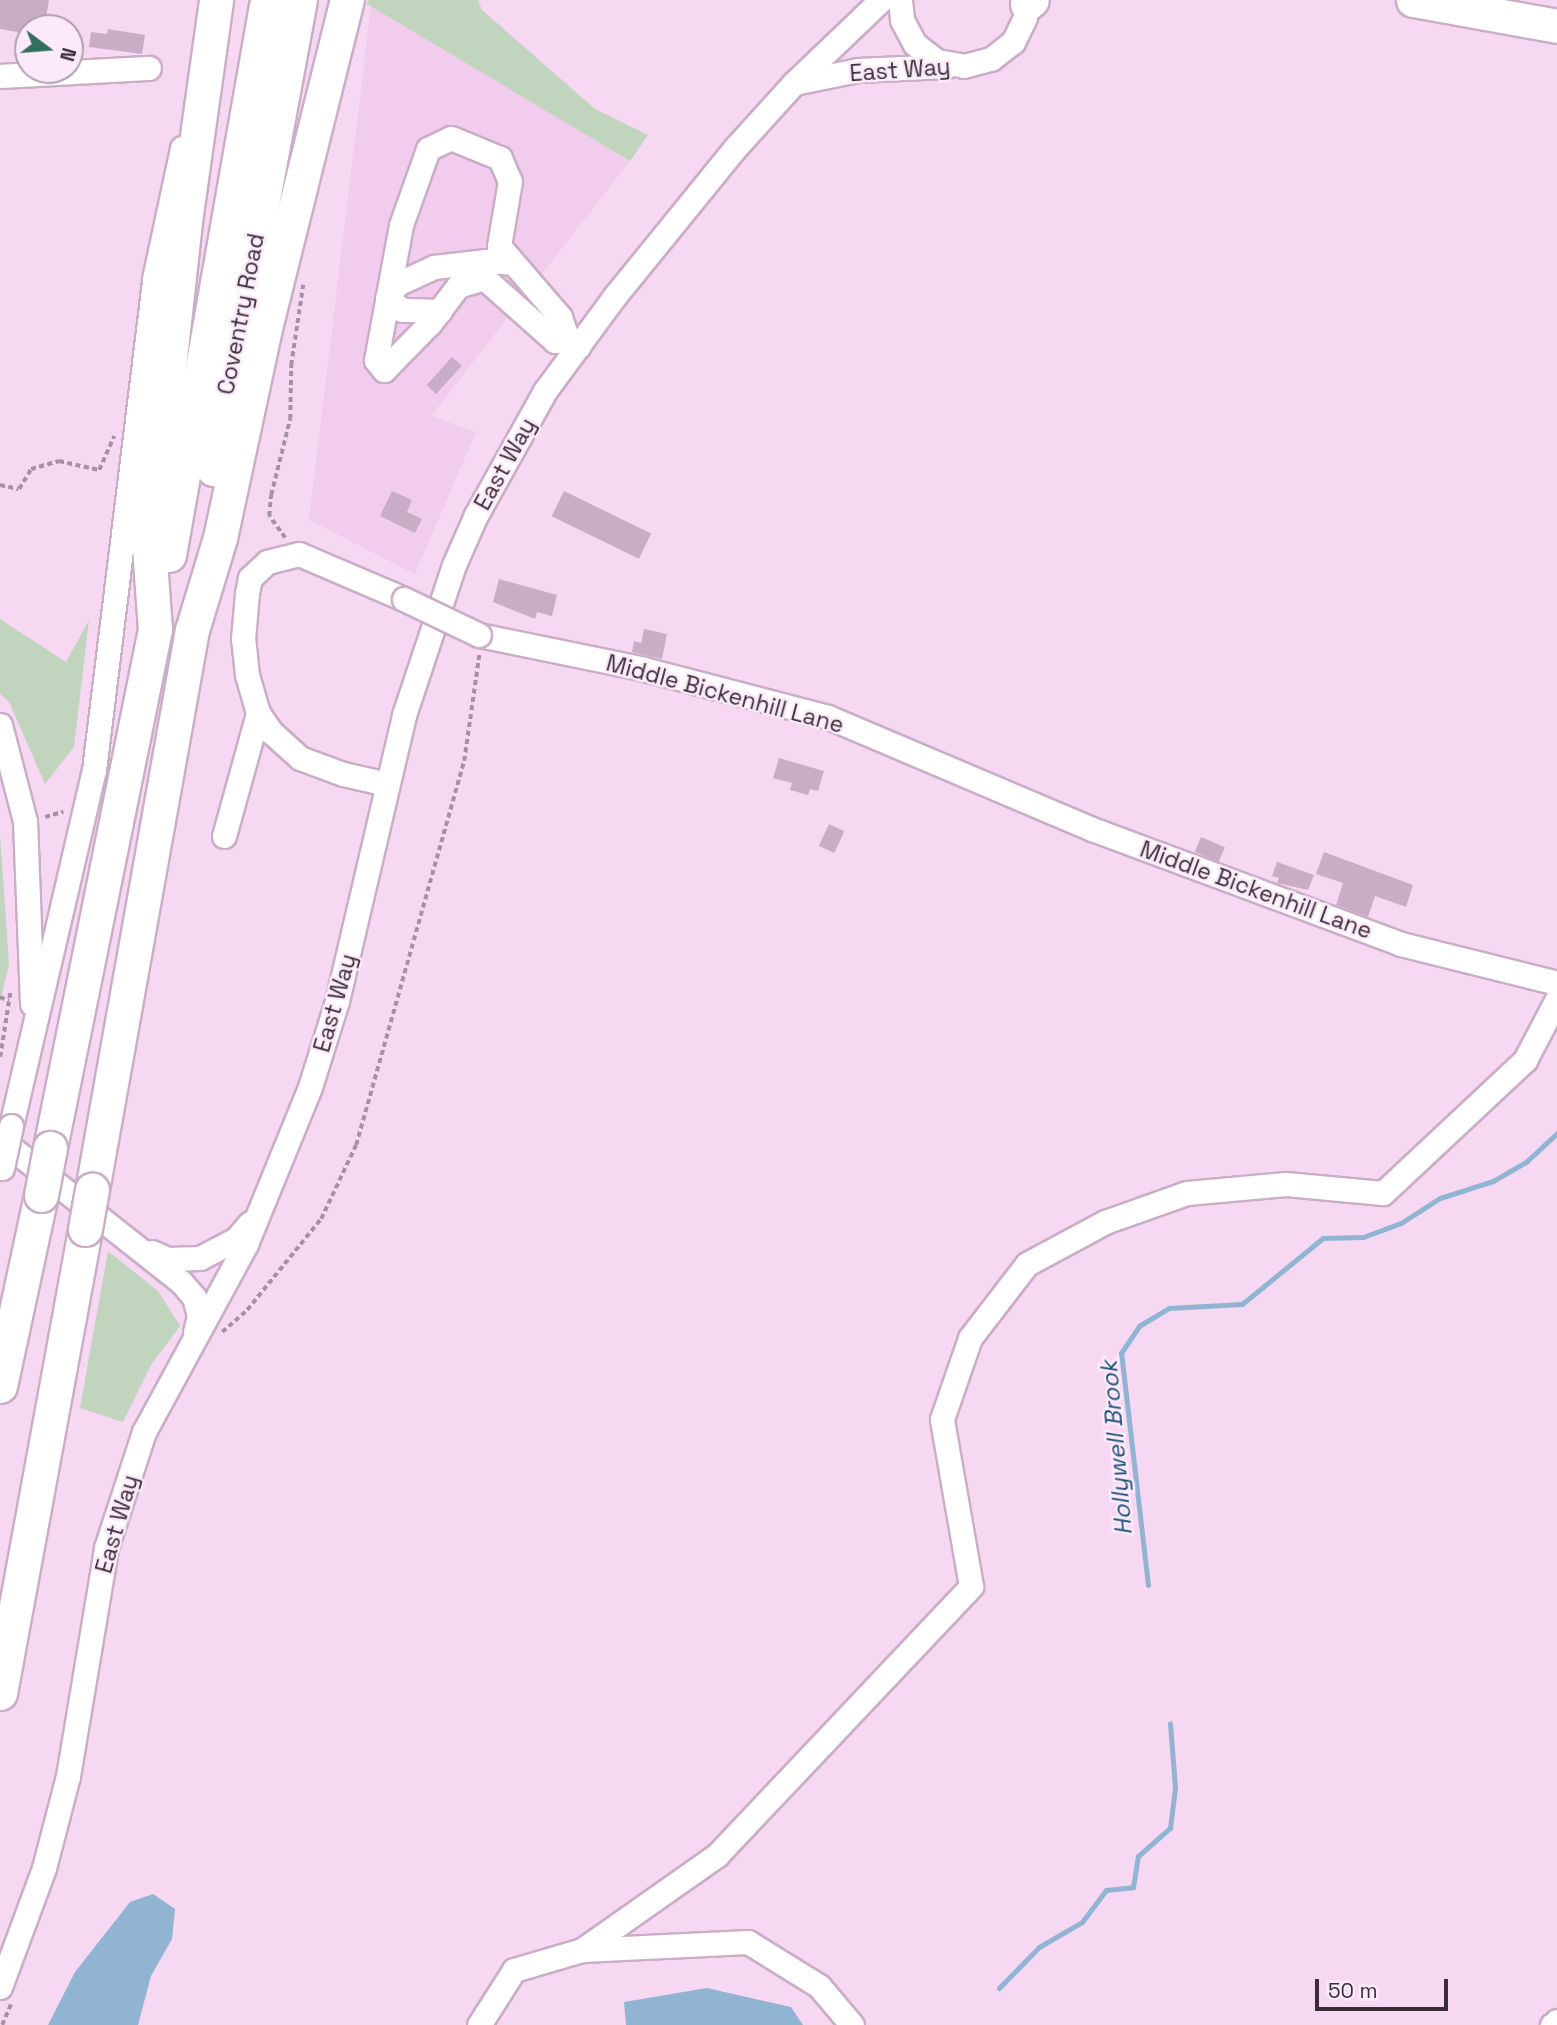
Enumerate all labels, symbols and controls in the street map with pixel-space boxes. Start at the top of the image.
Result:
north arrow [14,14,84,84]
text: N [54,45,82,64]
street label: East Way [848,53,952,87]
street label: Coventry Road [212,231,270,397]
street label: East Way [468,413,542,515]
street label: Middle Bickenhill Lane [603,649,847,739]
street label: Middle Bickenhill Lane [1136,835,1376,945]
street label: East Way [308,950,362,1056]
water label: Hollywell Brook [1094,1359,1138,1537]
street label: East Way [90,1471,144,1577]
scale bar [1319,1966,1452,2010]
text: 50 m [1328,1977,1378,2004]

